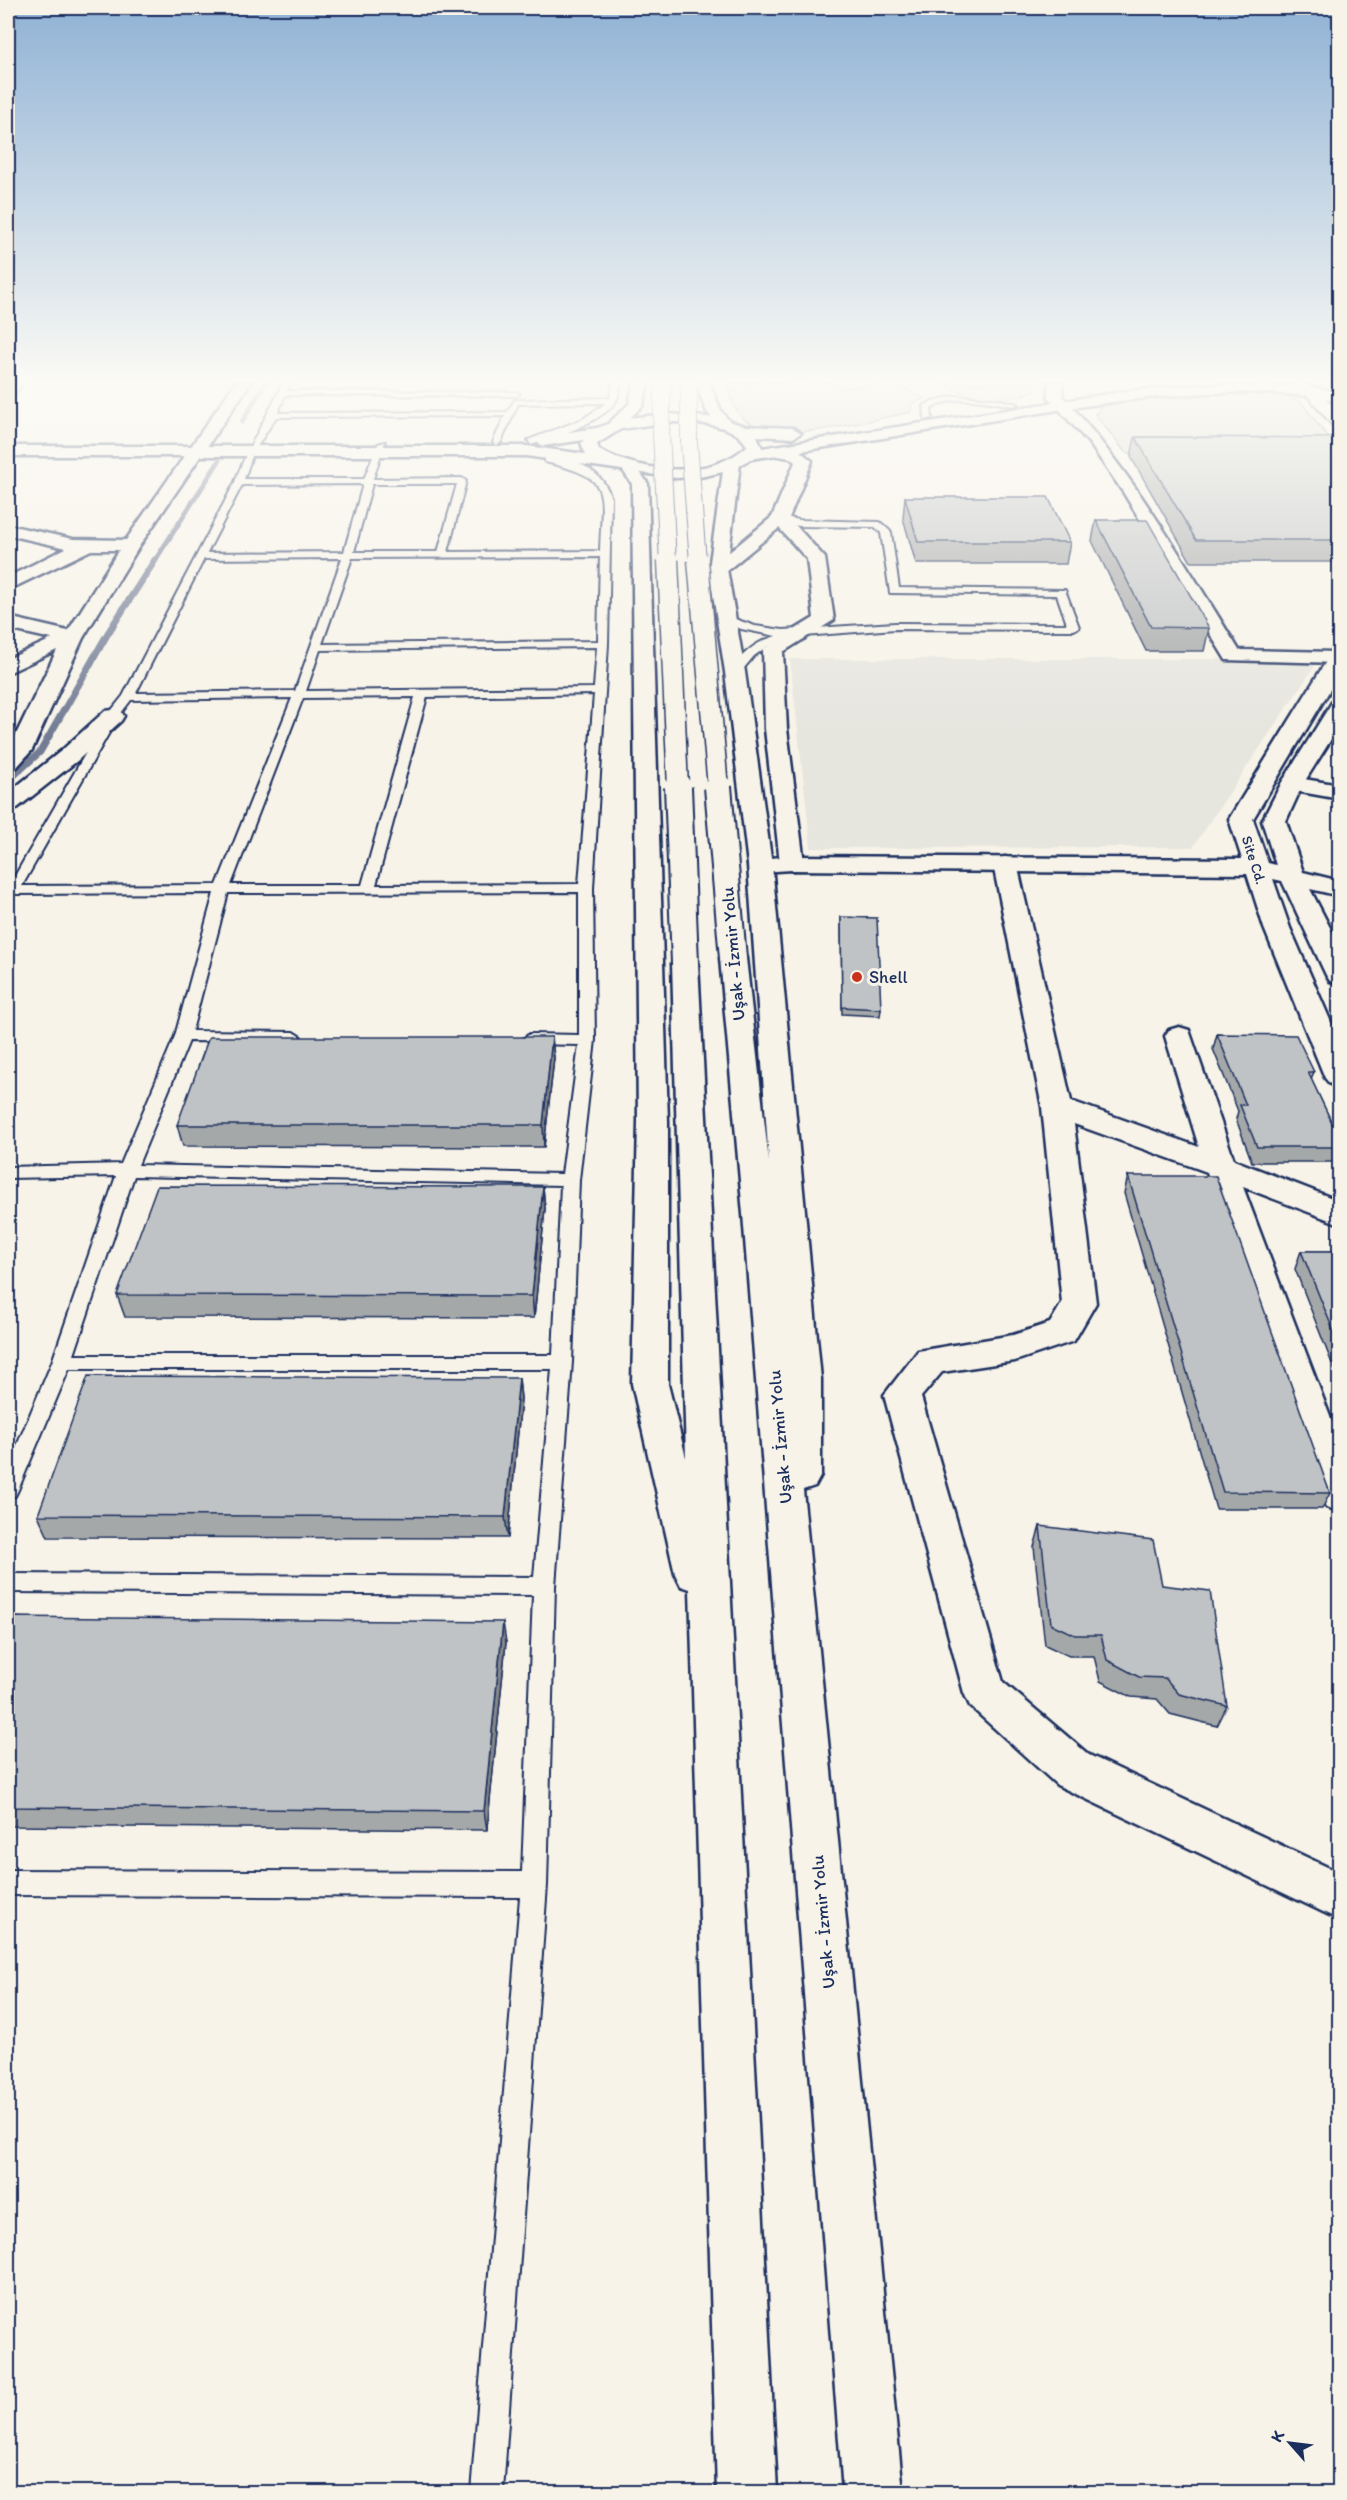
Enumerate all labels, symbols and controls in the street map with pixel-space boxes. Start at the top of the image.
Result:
street label: Site Cd. [1238,834,1270,886]
street label: Uşak - İzmir Yolu [716,886,750,1022]
place label: Shell [869,966,908,988]
marker: Shell [850,970,864,984]
street label: Uşak - İzmir Yolu [763,1369,797,1505]
street label: Uşak - İzmir Yolu [806,1854,840,1990]
north arrow [1260,2413,1320,2473]
text: K [1266,2427,1288,2445]

